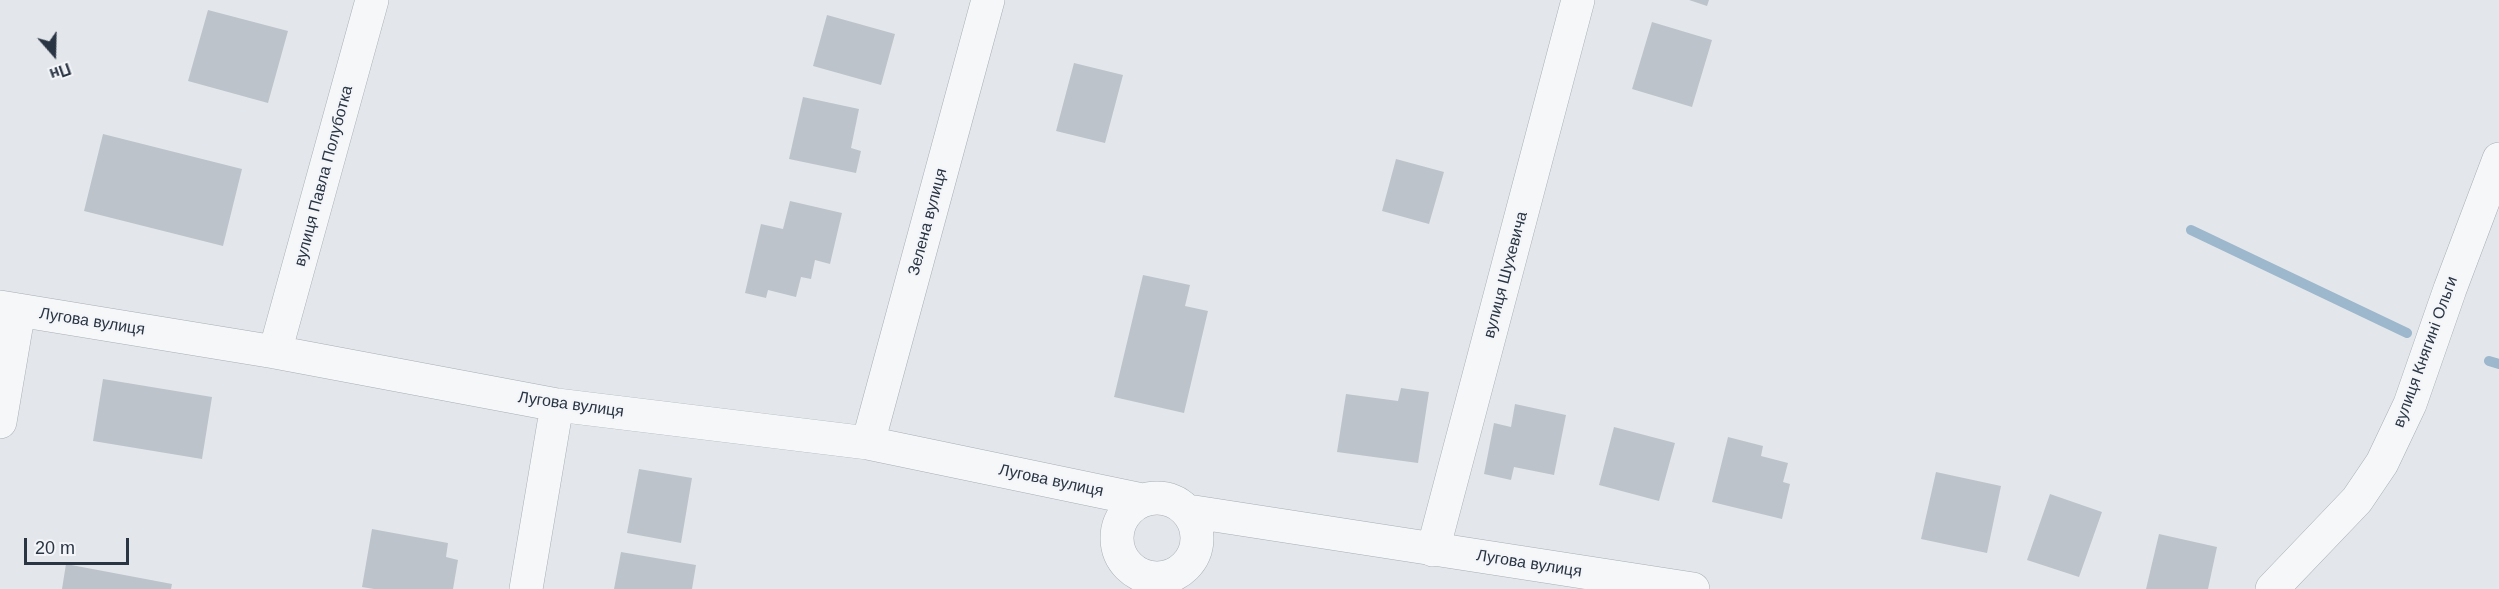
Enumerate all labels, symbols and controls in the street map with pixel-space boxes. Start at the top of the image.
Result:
north arrow [24,24,84,84]
text: Пн [47,60,73,83]
street label: вулиця Павла Полуботка [291,83,357,269]
street label: Зелена вулиця [904,166,952,278]
street label: вулиця Шухевича [1480,210,1532,340]
street label: вулиця Княгині Ольги [2390,274,2462,430]
street label: Лугова вулиця [38,304,146,340]
street label: Лугова вулиця [517,388,625,422]
street label: Лугова вулиця [997,461,1105,501]
scale bar [27,526,132,564]
text: 20 m [35,538,75,558]
street label: Лугова вулиця [1475,546,1583,582]

